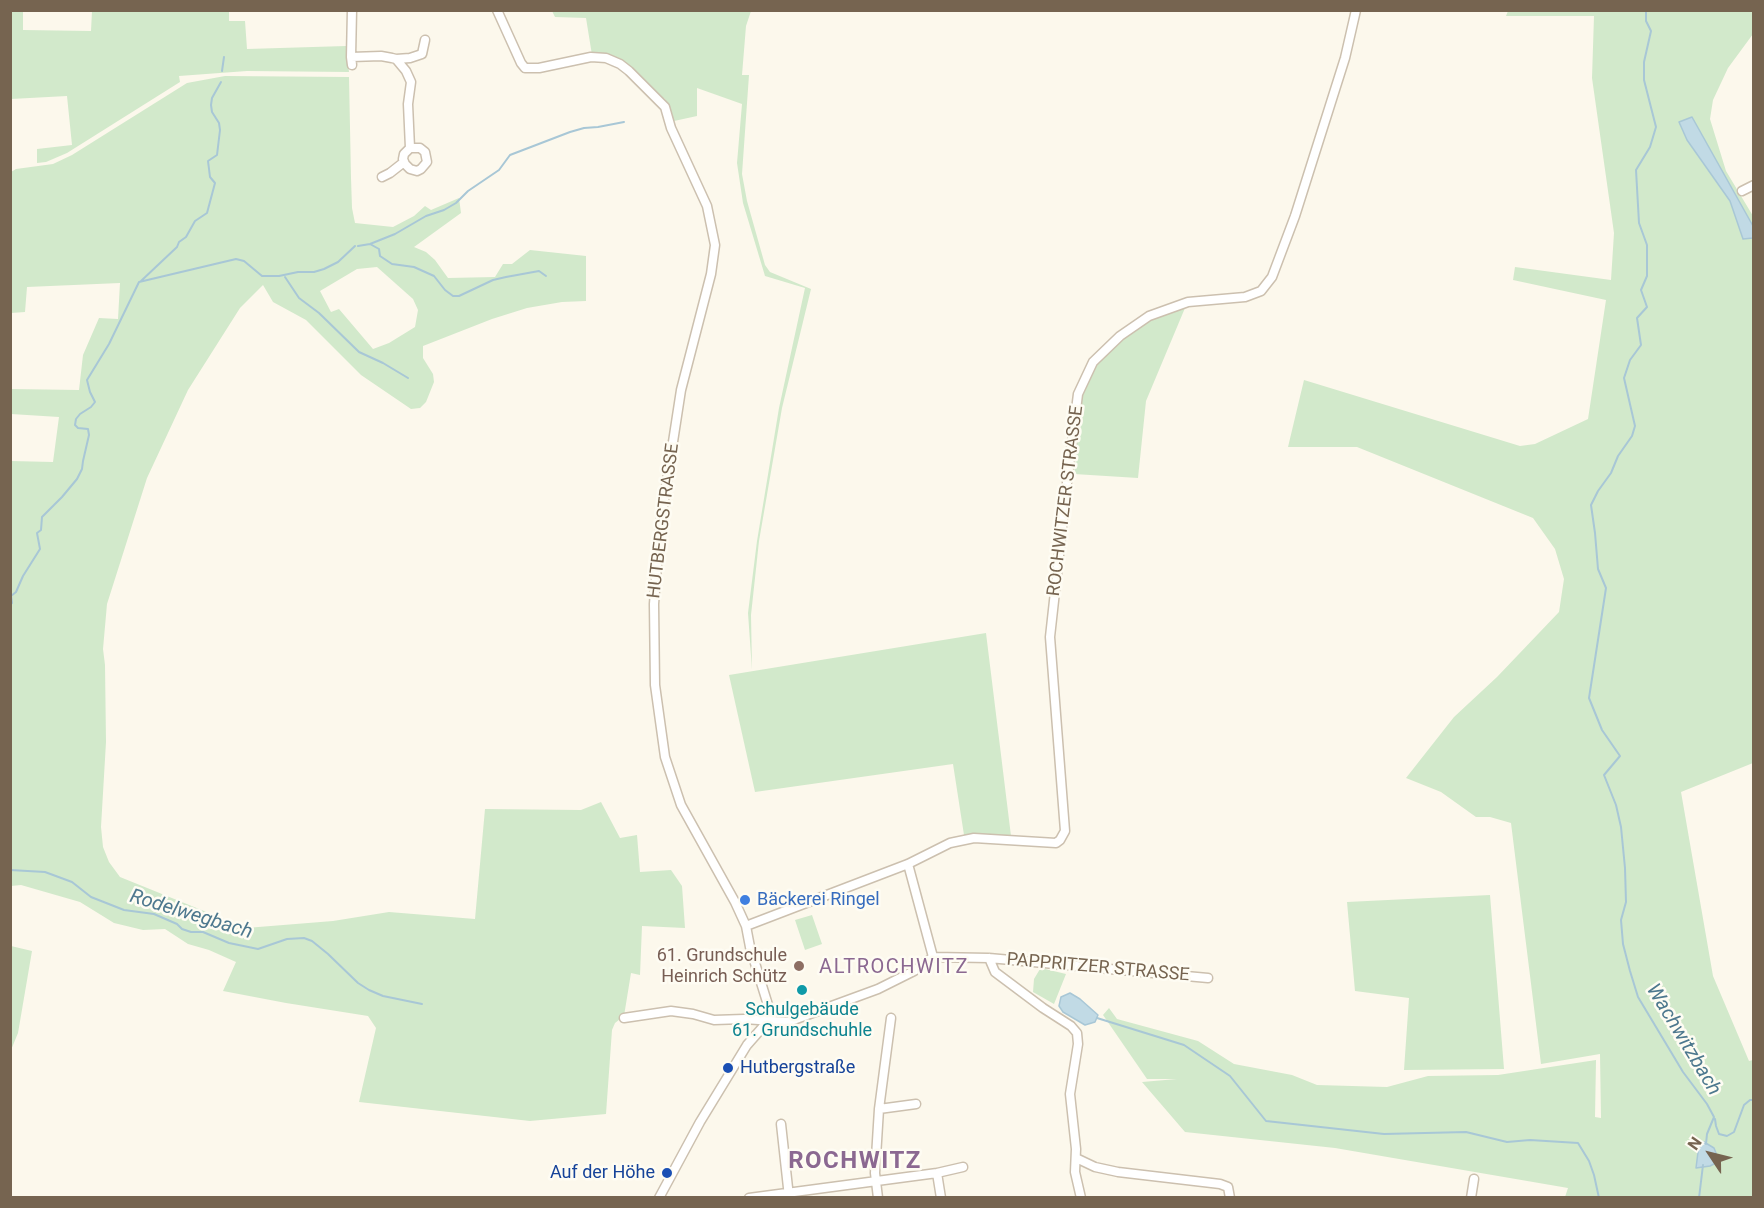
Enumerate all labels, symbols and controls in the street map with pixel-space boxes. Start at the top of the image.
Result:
street label: ROCHWITZER STRASSE [1044,404,1088,598]
street label: HUTBERGSTRASSE [644,442,684,600]
water label: Rodelwegbach [127,885,255,945]
place label: Bäckerei Ringel [757,889,880,911]
marker: Bäckerei Ringel [738,893,752,907]
place label: 61. Grundschule Heinrich Schütz [657,945,787,988]
street label: PAPPRITZER STRASSE [1006,949,1190,987]
district label: ALTROCHWITZ [819,956,969,980]
marker: 61. Grundschule Heinrich Schütz [792,959,806,973]
water label: Wachwitzbach [1640,980,1726,1100]
marker: Schulgebäude 61. Grundschuhle [795,983,809,997]
place label: Schulgebäude 61. Grundschuhle [732,999,872,1042]
place label: Hutbergstraße [740,1057,855,1079]
marker: Hutbergstraße [721,1061,735,1075]
north arrow [1680,1124,1740,1184]
text: N [1684,1133,1706,1153]
district label: ROCHWITZ [788,1148,922,1176]
place label: Auf der Höhe [550,1162,655,1184]
marker: Auf der Höhe [660,1166,674,1180]

